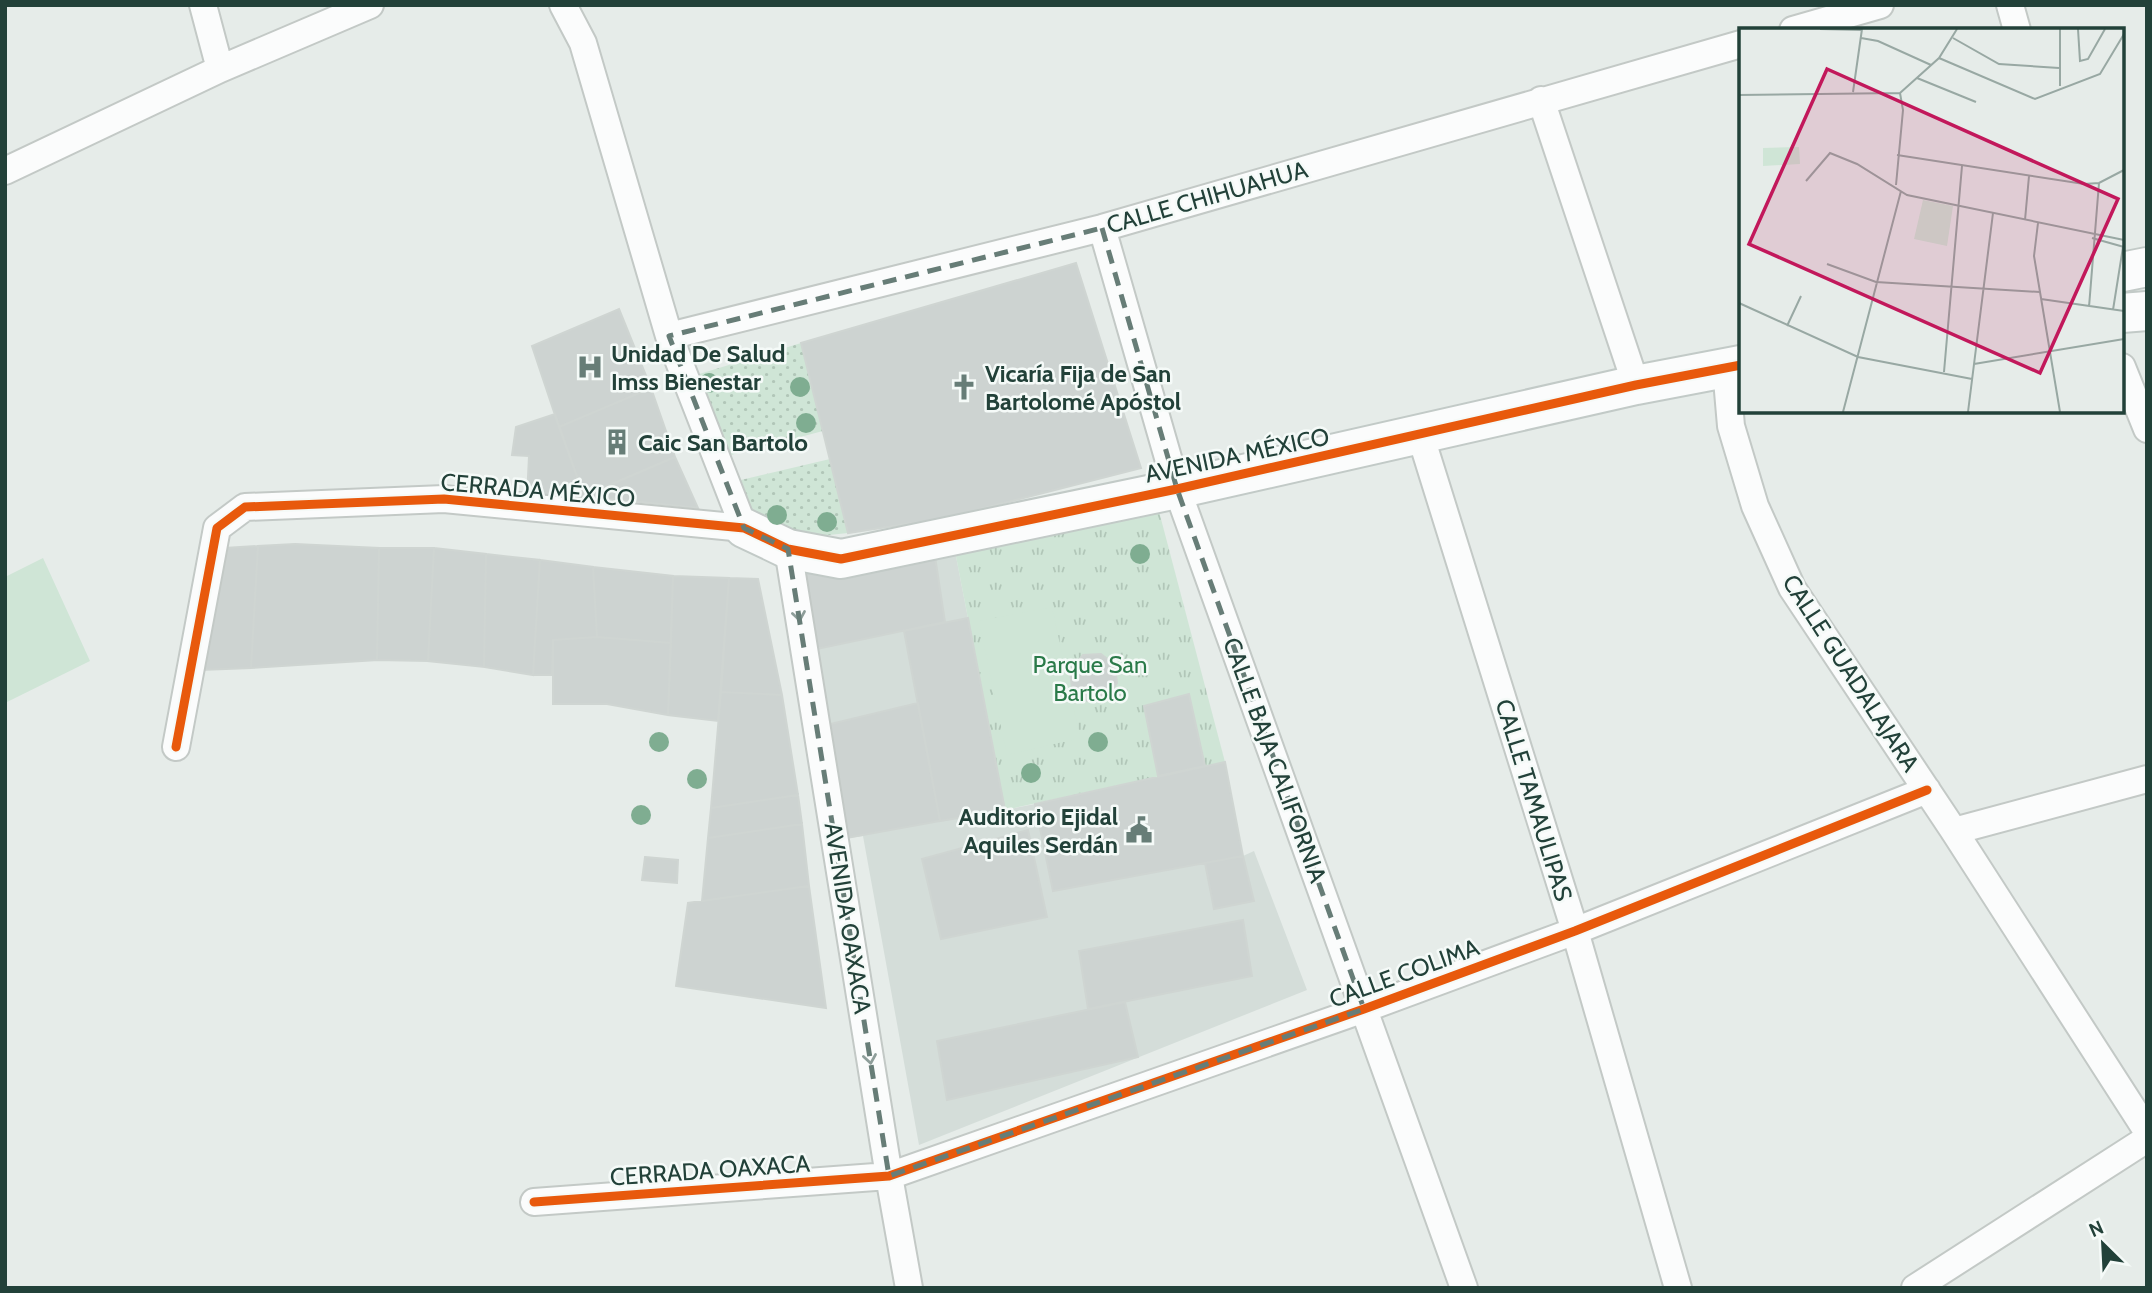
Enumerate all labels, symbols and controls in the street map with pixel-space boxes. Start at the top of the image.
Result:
inset map [1739,28,2124,413]
street label: CALLE CHIHUAHUA [1103,154,1311,240]
place label: Unidad De Salud Imss Bienestar [611,339,786,396]
hospital icon: Unidad De Salud Imss Bienestar [575,352,605,382]
place label: Vicaría Fija de San Bartolomé Apóstol [985,359,1181,416]
church icon: Vicaría Fija de San Bartolomé Apóstol [949,372,979,402]
street label: AVENIDA MÉXICO [1142,421,1332,489]
building icon: Caic San Bartolo [602,427,632,457]
place label: Caic San Bartolo [638,428,808,457]
street label: CERRADA MÉXICO [440,467,636,513]
street label: CALLE GUADALAJARA [1776,569,1926,777]
one-way arrow [791,610,806,622]
street label: CALLE BAJA CALIFORNIA [1217,634,1333,887]
park label: Parque San Bartolo [1033,650,1147,707]
street label: CALLE TAMAULIPAS [1489,696,1579,904]
place label: Auditorio Ejidal Aquiles Serdán [959,802,1118,859]
public building icon: Auditorio Ejidal Aquiles Serdán [1124,815,1154,845]
street label: AVENIDA OAXACA [819,820,877,1016]
street label: CALLE COLIMA [1325,932,1483,1014]
one-way arrow [862,1053,877,1064]
street label: CERRADA OAXACA [609,1149,811,1191]
north arrow [2068,1209,2138,1279]
text: N [2085,1216,2107,1242]

